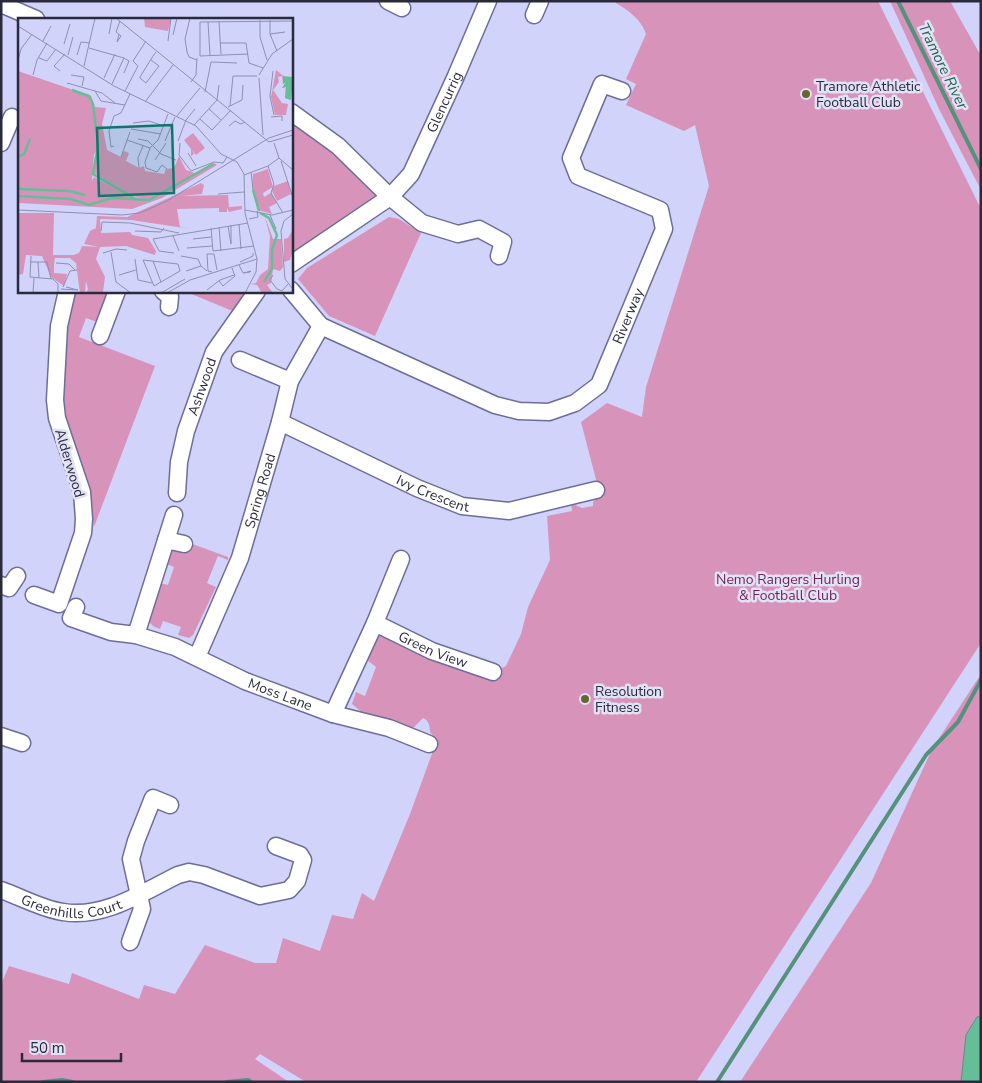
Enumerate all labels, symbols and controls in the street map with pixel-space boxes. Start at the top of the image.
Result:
inset map [18,18,292,292]
water label: Tramore River [913,19,973,113]
street label: Glencurrig [422,69,467,136]
place label: Tramore Athletic Football Club [816,77,921,112]
marker: Tramore Athletic Football Club [800,88,812,100]
street label: Riverway [608,285,649,347]
street label: Ashwood [183,355,221,418]
street label: Alderwood [50,427,89,500]
street label: Spring Road [240,451,280,531]
street label: Ivy Crescent [393,471,470,517]
park label: Nemo Rangers Hurling & Football Club [716,570,860,605]
street label: Green View [395,627,470,673]
street label: Moss Lane [245,674,315,715]
place label: Resolution Fitness [595,682,662,717]
marker: Resolution Fitness [579,693,591,705]
street label: Greenhills Court [18,890,125,923]
scale bar [22,1030,121,1062]
text: 50 m [30,1038,65,1058]

